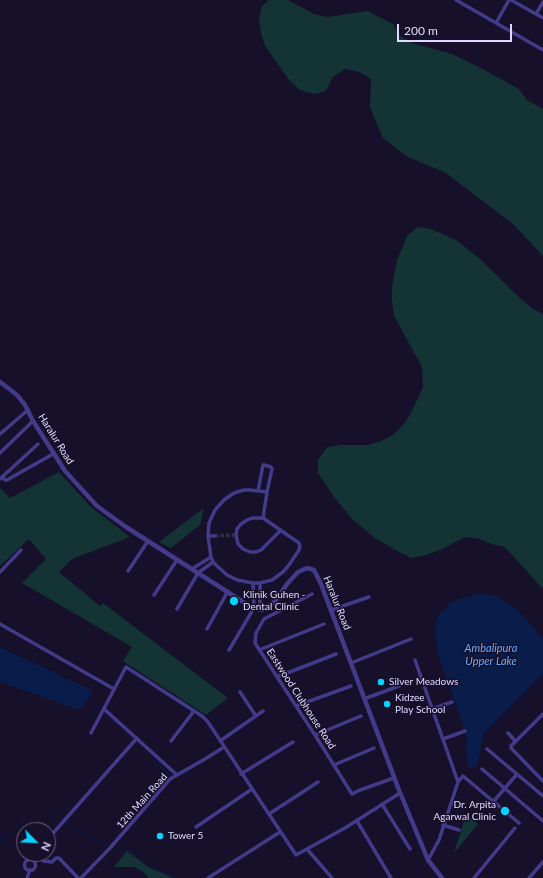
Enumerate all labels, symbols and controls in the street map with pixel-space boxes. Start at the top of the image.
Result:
scale bar [399,16,514,42]
text: 200 m [404,23,438,38]
street label: Haralur Road [36,412,76,466]
street label: Haralur Road [321,574,353,632]
place label: Klinik Guhen - Dental Clinic [243,589,306,612]
marker: Klinik Guhen - Dental Clinic [228,595,240,607]
water label: Ambalipura Upper Lake [465,641,517,667]
street label: Eastwood Clubhouse Road [264,647,338,751]
place label: Silver Meadows [389,676,458,688]
marker: Silver Meadows [376,677,386,687]
place label: Kidzee Play School [395,692,445,716]
marker: Kidzee Play School [382,699,392,709]
street label: 12th Main Road [114,771,170,831]
place label: Dr. Arpita Agarwal Clinic [434,799,496,822]
marker: Dr. Arpita Agarwal Clinic [499,805,511,817]
north arrow [16,822,56,862]
place label: Tower 5 [168,830,203,842]
marker: Tower 5 [155,831,165,841]
text: N [39,840,54,853]

